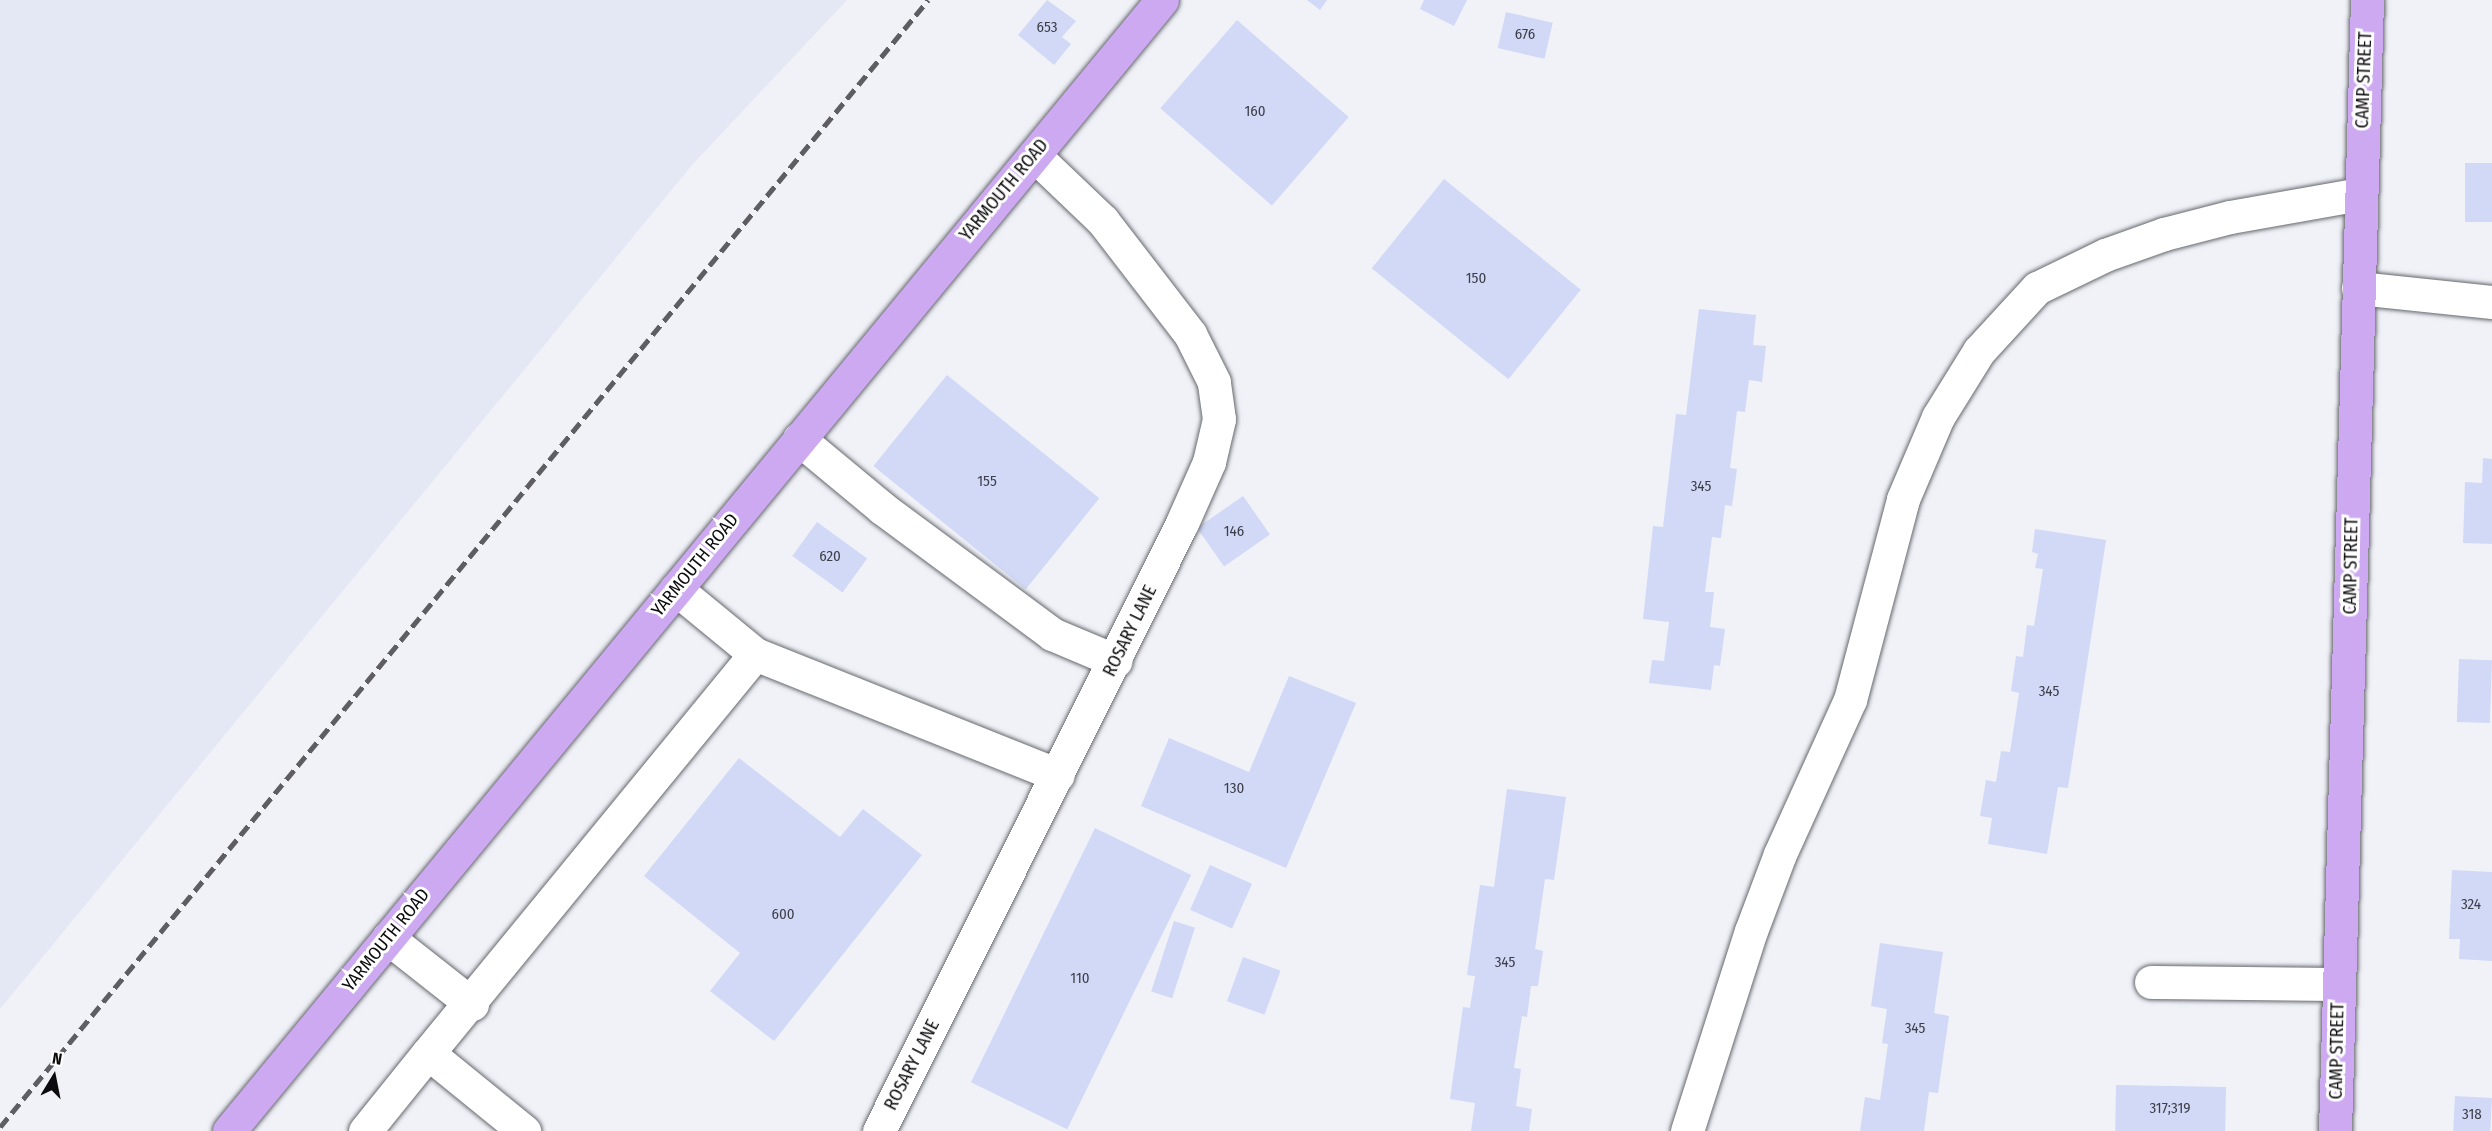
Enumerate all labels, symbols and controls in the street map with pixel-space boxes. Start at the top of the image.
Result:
house number: 653 [1037,19,1057,37]
house number: 676 [1515,26,1535,44]
street label: CAMP STREET [2352,31,2376,129]
house number: 160 [1244,103,1266,121]
street label: YARMOUTH ROAD [955,135,1053,245]
house number: 150 [1466,270,1486,288]
house number: 155 [977,473,997,491]
house number: 345 [1691,478,1711,496]
street label: YARMOUTH ROAD [647,509,743,621]
street label: CAMP STREET [2339,517,2363,615]
house number: 146 [1224,523,1244,541]
house number: 620 [819,548,841,566]
street label: ROSARY LANE [1099,582,1161,680]
house number: 345 [2039,683,2059,701]
house number: 130 [1224,780,1244,798]
street label: YARMOUTH ROAD [338,884,434,996]
house number: 324 [2461,896,2481,914]
house number: 600 [771,906,795,924]
house number: 345 [1495,954,1515,972]
house number: 110 [1070,970,1090,988]
street label: CAMP STREET [2325,1002,2349,1100]
street label: ROSARY LANE [880,1016,944,1114]
house number: 345 [1905,1020,1925,1038]
north arrow [24,1047,84,1107]
text: N [51,1049,64,1069]
house number: 317;319 [2149,1100,2191,1118]
house number: 318 [2462,1106,2482,1124]

